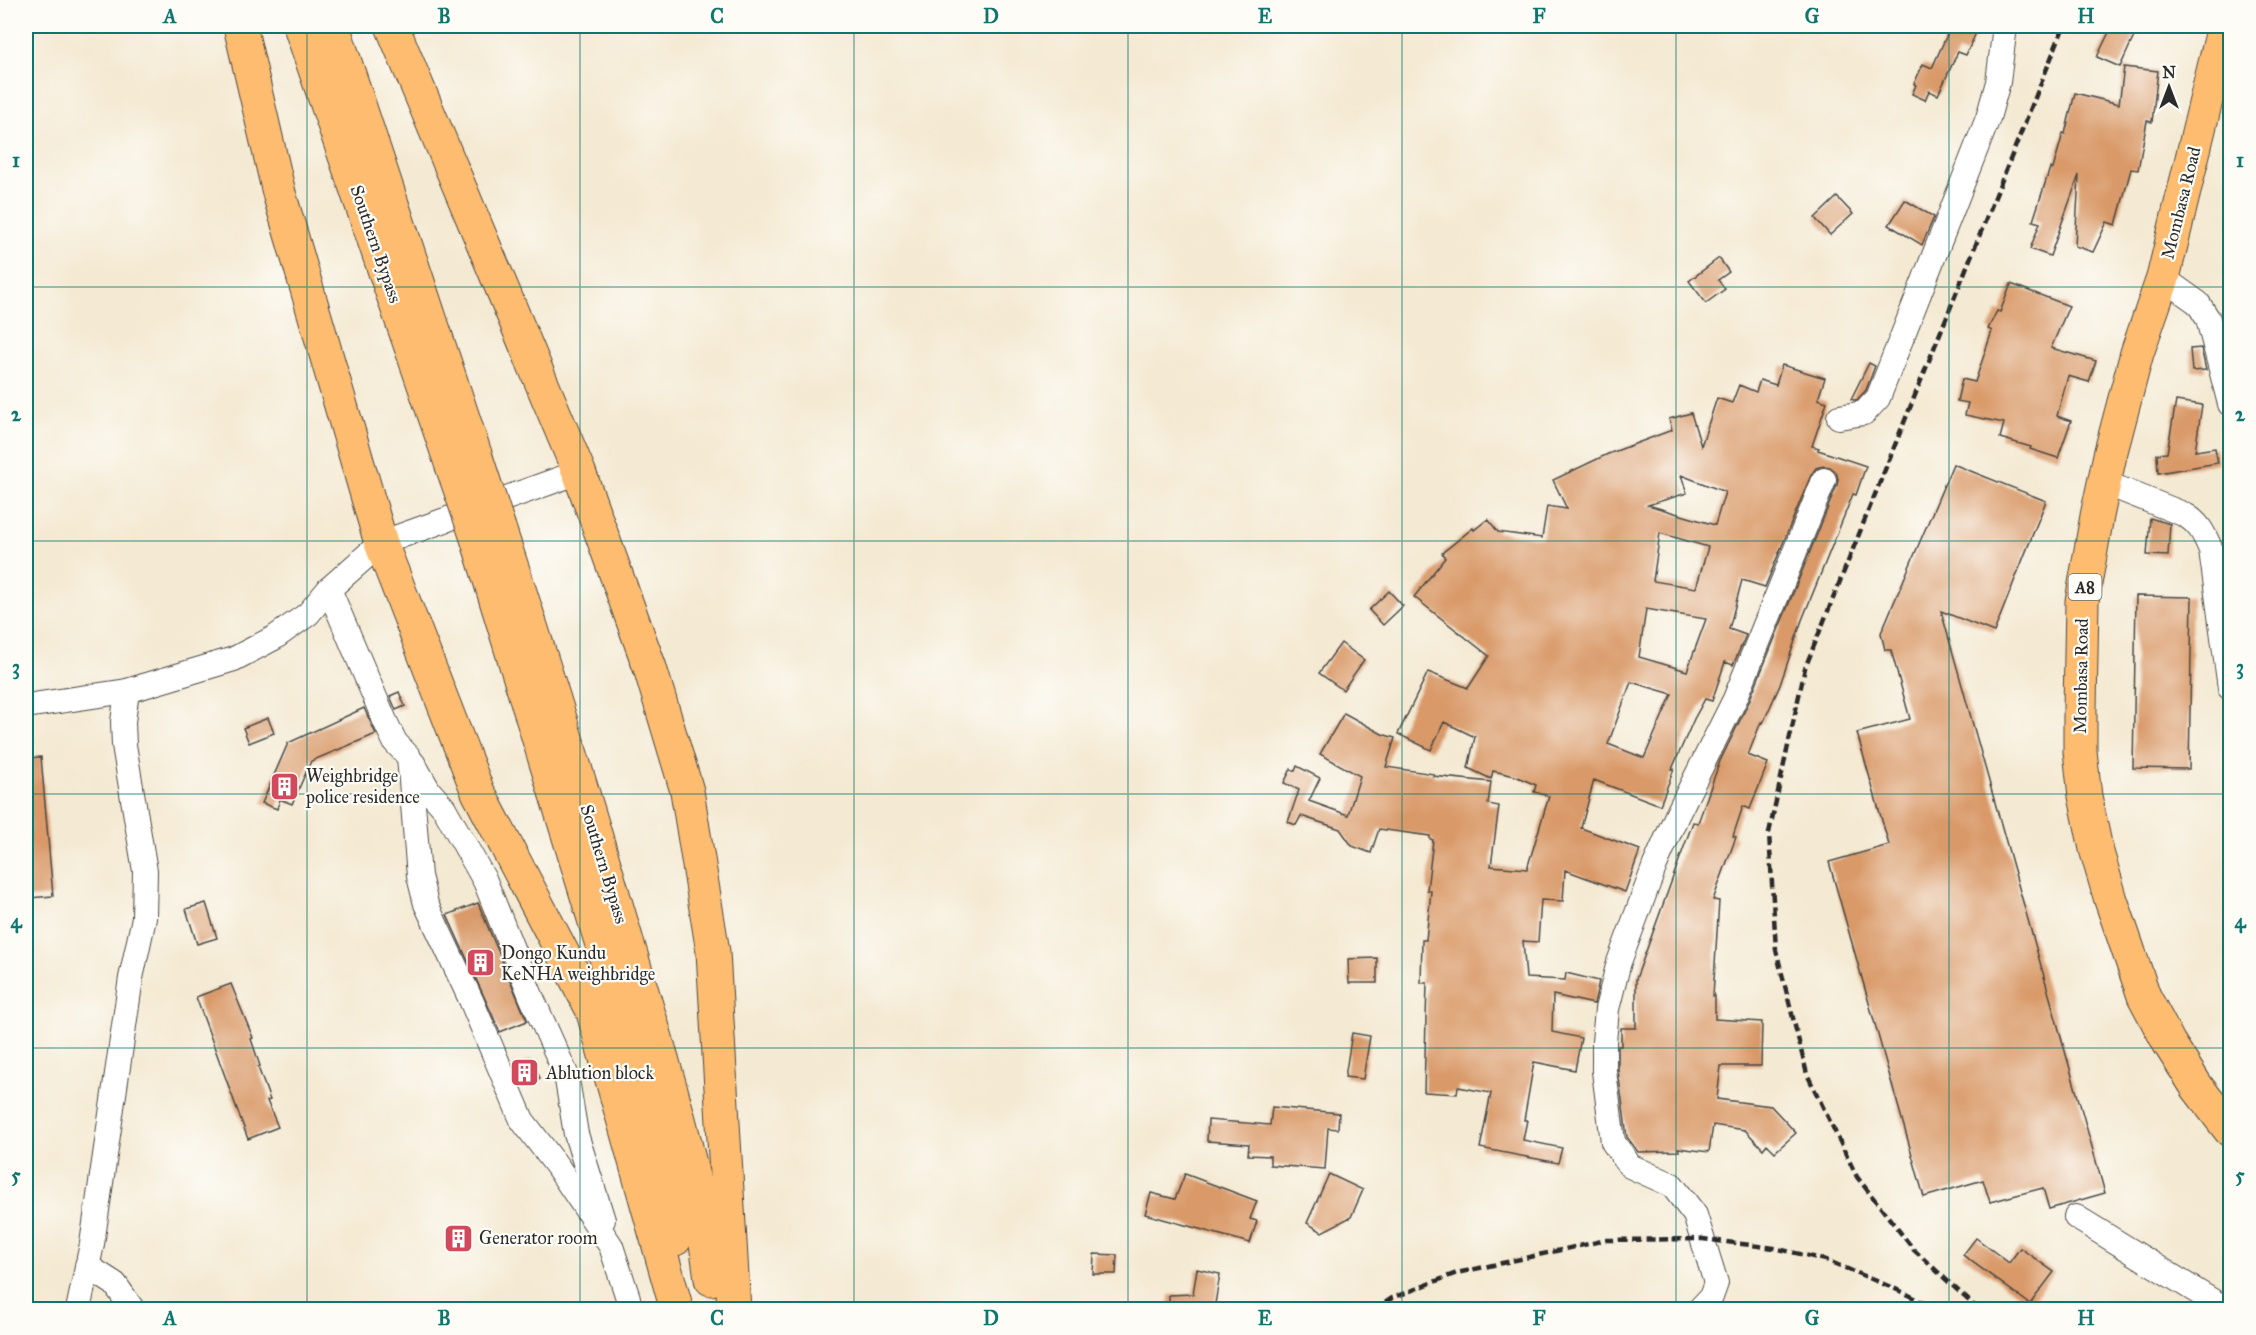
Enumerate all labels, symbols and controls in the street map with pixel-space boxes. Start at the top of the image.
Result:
text: A [161,4,177,28]
text: B [437,4,451,28]
text: C [710,4,724,28]
text: D [983,4,999,28]
text: E [1258,4,1273,28]
text: F [1532,4,1546,28]
text: G [1805,4,1820,28]
text: H [2077,4,2095,28]
north arrow [2139,57,2199,117]
text: N [2162,63,2176,82]
street label: Mombasa Road [2156,144,2206,262]
text: 1 [12,148,20,172]
text: 1 [2236,148,2244,172]
street label: Southern Bypass [346,182,406,306]
text: 2 [11,402,22,426]
text: 2 [2235,402,2246,426]
road number: A8 [2068,574,2102,600]
street label: Mombasa Road [2069,618,2093,734]
text: 3 [12,655,20,680]
text: 3 [2236,655,2244,680]
place label: Weighbridge police residence [305,765,420,808]
building icon: Weighbridge police residence [269,770,301,802]
street label: Southern Bypass [575,802,633,926]
text: 4 [10,909,22,934]
text: 4 [2234,909,2246,934]
place label: Dongo Kundu KeNHA weighbridge [501,942,655,986]
building icon: Dongo Kundu KeNHA weighbridge [464,947,496,979]
building icon: Ablution block [509,1057,541,1089]
place label: Ablution block [545,1062,654,1084]
text: 5 [11,1163,21,1187]
text: 5 [2235,1163,2245,1187]
building icon: Generator room [442,1222,474,1254]
place label: Generator room [479,1227,598,1249]
text: A [161,1306,177,1330]
text: B [437,1306,451,1330]
text: C [710,1306,724,1330]
text: D [983,1306,999,1330]
text: E [1258,1306,1273,1330]
text: F [1532,1306,1546,1330]
text: G [1805,1306,1820,1330]
text: H [2077,1306,2095,1330]

